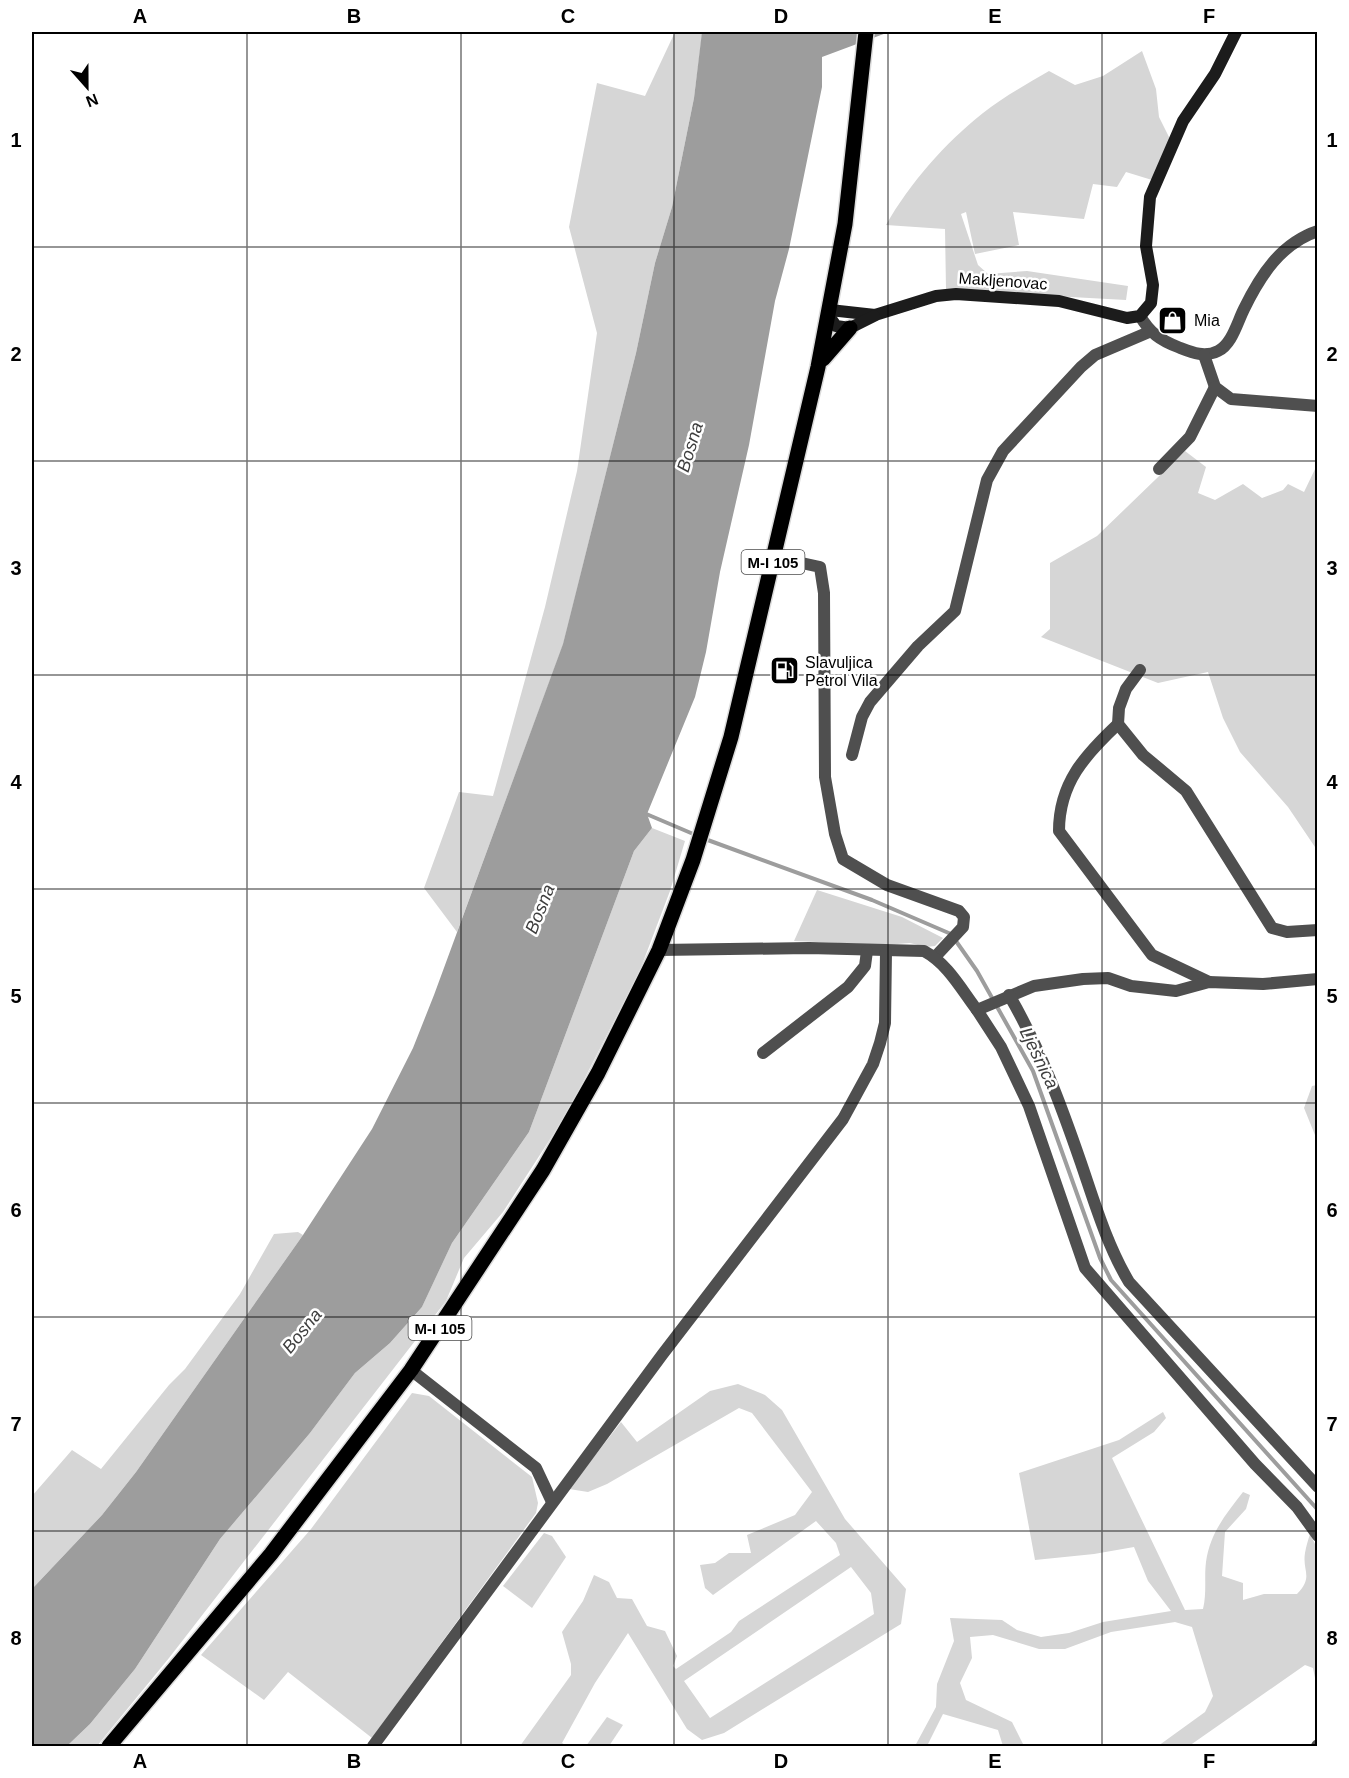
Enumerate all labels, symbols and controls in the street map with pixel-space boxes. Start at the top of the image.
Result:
text: A [133,5,147,27]
text: B [347,5,361,27]
text: C [561,5,575,27]
text: D [774,5,788,27]
text: E [988,5,1002,27]
text: F [1203,5,1215,27]
north arrow [57,57,117,117]
text: N [84,91,101,111]
text: 1 [10,129,22,151]
text: 1 [1326,129,1338,151]
street label: Makljenovac [958,269,1048,293]
shop icon: Mia [1157,304,1189,336]
place label: Mia [1194,312,1220,329]
text: 2 [10,343,22,365]
text: 2 [1326,343,1338,365]
water label: Bosna [673,420,707,474]
road number: M-I 105 [742,550,804,574]
text: 3 [10,557,22,579]
text: 3 [1326,557,1338,579]
place label: Slavuljica Petrol Vila [805,654,878,689]
fuel station icon: Slavuljica Petrol Vila [768,655,800,687]
text: 4 [10,771,22,793]
text: 4 [1326,771,1338,793]
water label: Bosna [521,882,559,936]
text: 5 [10,985,22,1007]
text: 5 [1326,985,1338,1007]
water label: Lješnica [1016,1024,1062,1092]
text: 6 [10,1199,22,1221]
text: 6 [1326,1199,1338,1221]
water label: Bosna [278,1305,326,1357]
road number: M-I 105 [408,1316,472,1340]
text: 7 [10,1413,22,1435]
text: 7 [1326,1413,1338,1435]
text: 8 [10,1627,22,1649]
text: 8 [1326,1627,1338,1649]
text: A [133,1750,147,1772]
text: B [347,1750,361,1772]
text: C [561,1750,575,1772]
text: D [774,1750,788,1772]
text: E [988,1750,1002,1772]
text: F [1203,1750,1215,1772]

